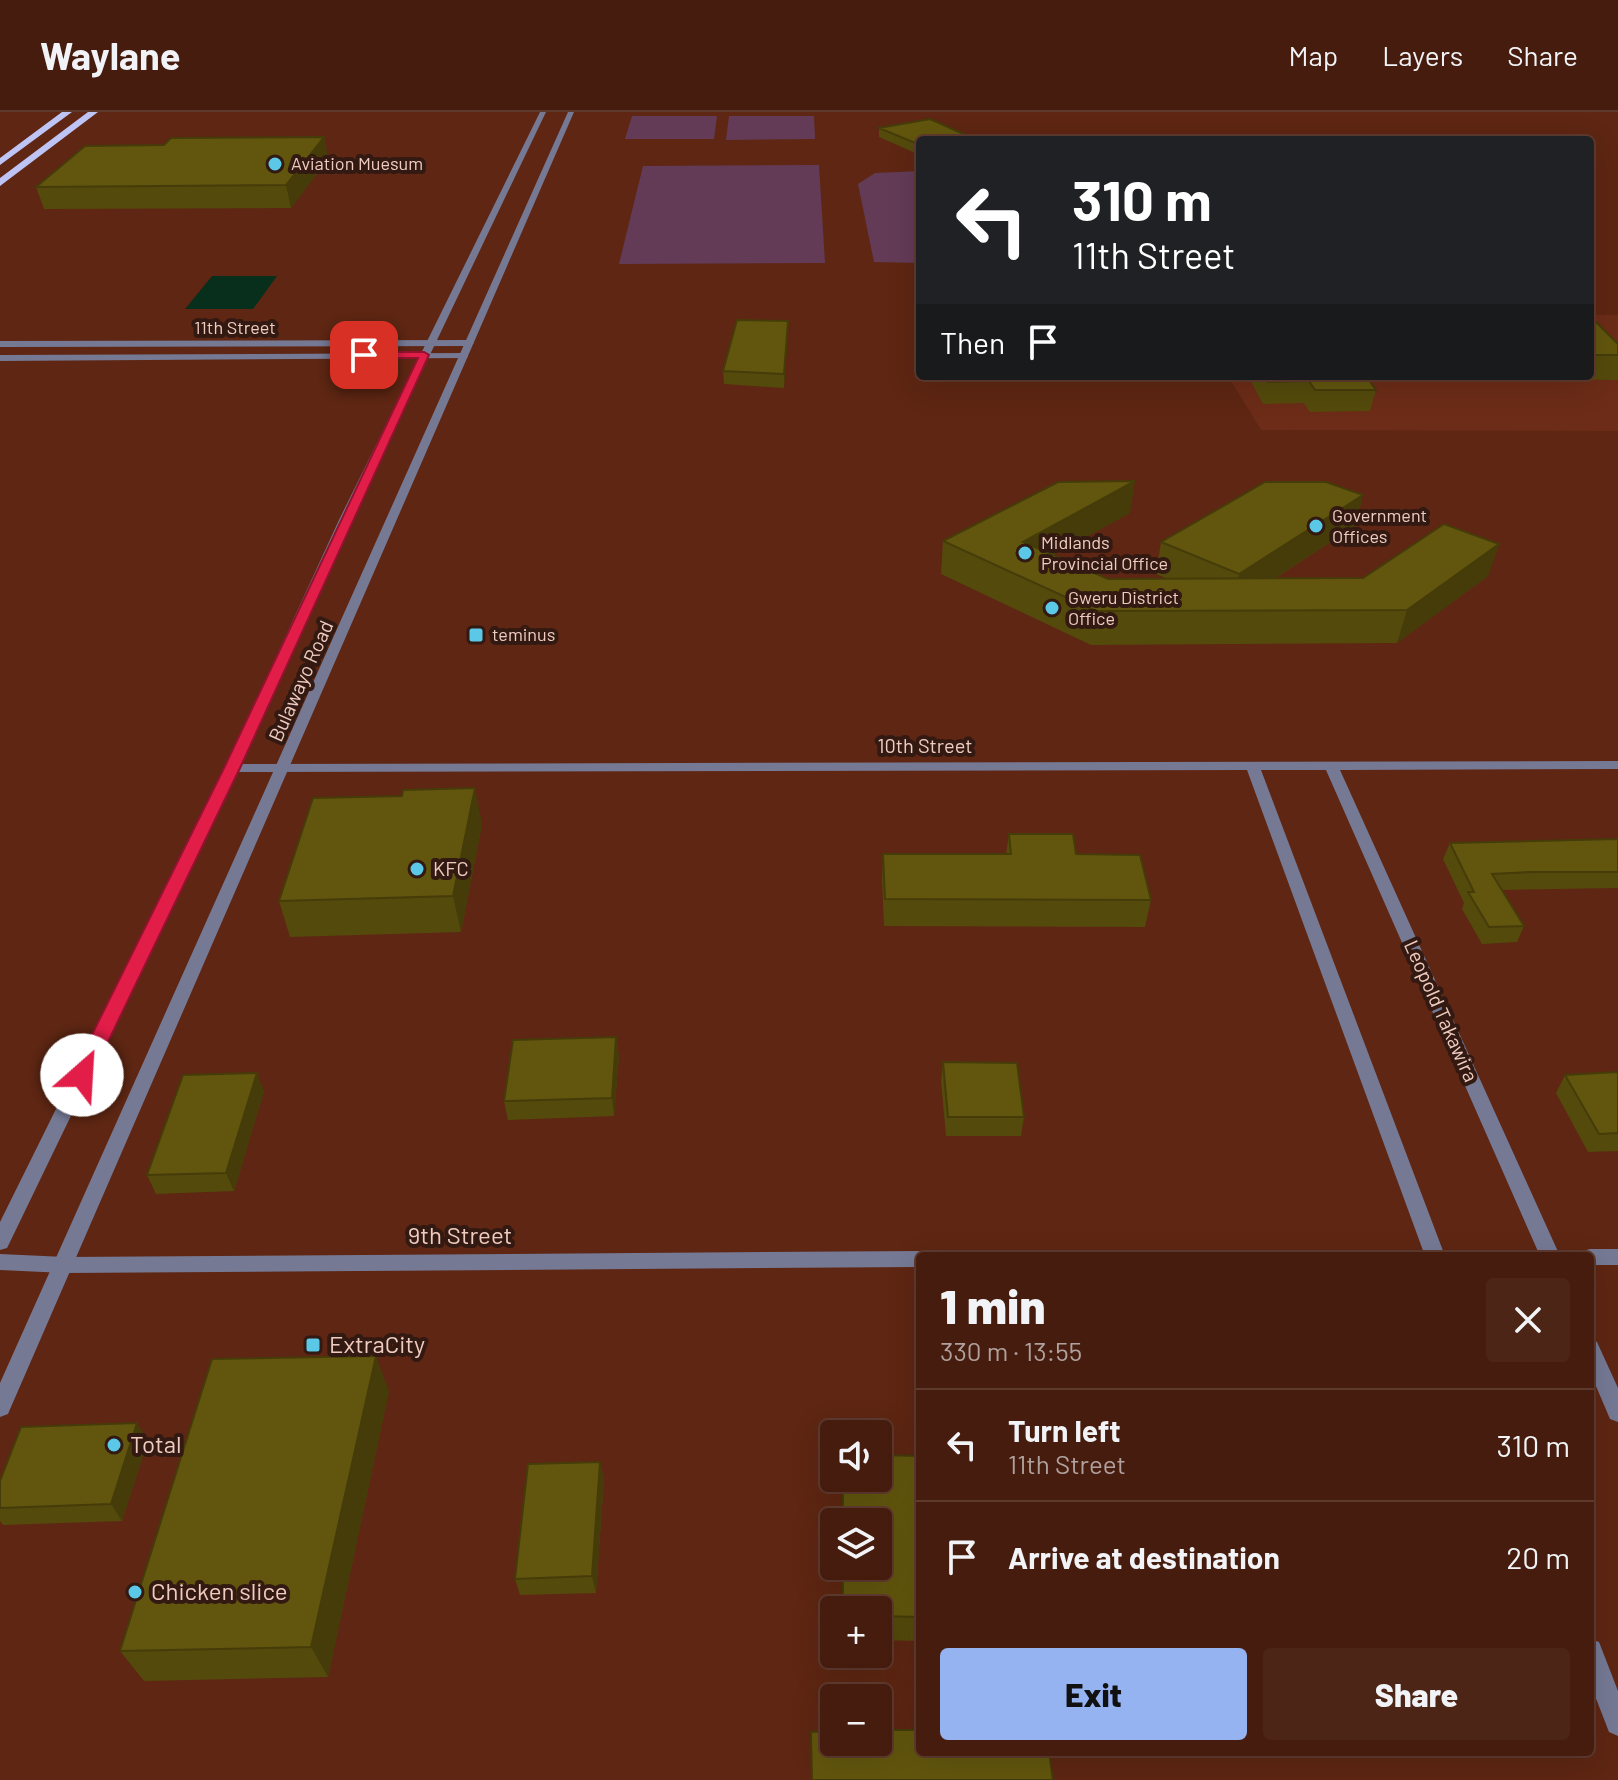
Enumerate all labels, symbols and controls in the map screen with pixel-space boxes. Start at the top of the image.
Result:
text: Waylane [40,32,181,78]
text: Map [1288,38,1338,72]
text: Layers [1382,38,1463,72]
text: Share [1507,38,1578,72]
place label: Aviation Muesum [291,152,423,174]
marker: Aviation Muesum [266,155,284,173]
text: 310 m [1072,165,1212,232]
icon: left [940,168,1044,272]
text: 11th Street [1072,233,1235,276]
street label: 11th Street [194,316,276,338]
icon: arrive [1021,320,1065,364]
pin [330,321,398,389]
text: Then [940,324,1005,360]
icon: arrive [342,333,386,377]
place label: Government Offices [1332,504,1427,547]
marker: Government Offices [1307,517,1325,535]
place label: Midlands Provincial Office [1041,531,1168,574]
marker: Midlands Provincial Office [1016,544,1034,562]
place label: Gweru District Office [1068,586,1179,629]
marker: Gweru District Office [1043,599,1061,617]
street label: Bulawayo Road [263,616,337,745]
place label: teminus [492,623,555,645]
marker: teminus [467,626,485,644]
street label: 10th Street [878,733,972,757]
place label: KFC [433,856,469,880]
marker: KFC [408,860,426,878]
street label: Leopold Takawira [1400,936,1484,1085]
position arrow [40,1033,124,1117]
street label: 9th Street [408,1220,512,1249]
text: 1 min [940,1276,1046,1334]
button: close [1486,1278,1570,1362]
place label: ExtraCity [329,1329,425,1358]
text: 330 m · 13:55 [940,1335,1082,1366]
marker: ExtraCity [304,1336,322,1354]
text: Turn left [1008,1412,1121,1448]
map controls [820,1420,892,1756]
button: sound [820,1420,892,1492]
icon: left [940,1423,984,1467]
text: 310 m [1497,1427,1570,1463]
place label: Total [130,1429,181,1458]
marker: Total [105,1436,123,1454]
text: 11th Street [1008,1448,1126,1479]
button: layers [820,1508,892,1580]
icon: arrive [940,1535,984,1579]
text: Arrive at destination [1008,1539,1280,1575]
text: 20 m [1506,1539,1570,1575]
place label: Chicken slice [151,1576,288,1605]
marker: Chicken slice [126,1583,144,1601]
button: + [820,1596,892,1668]
button: Exit [940,1648,1247,1740]
button: Share [1263,1648,1570,1740]
button: − [820,1684,892,1756]

